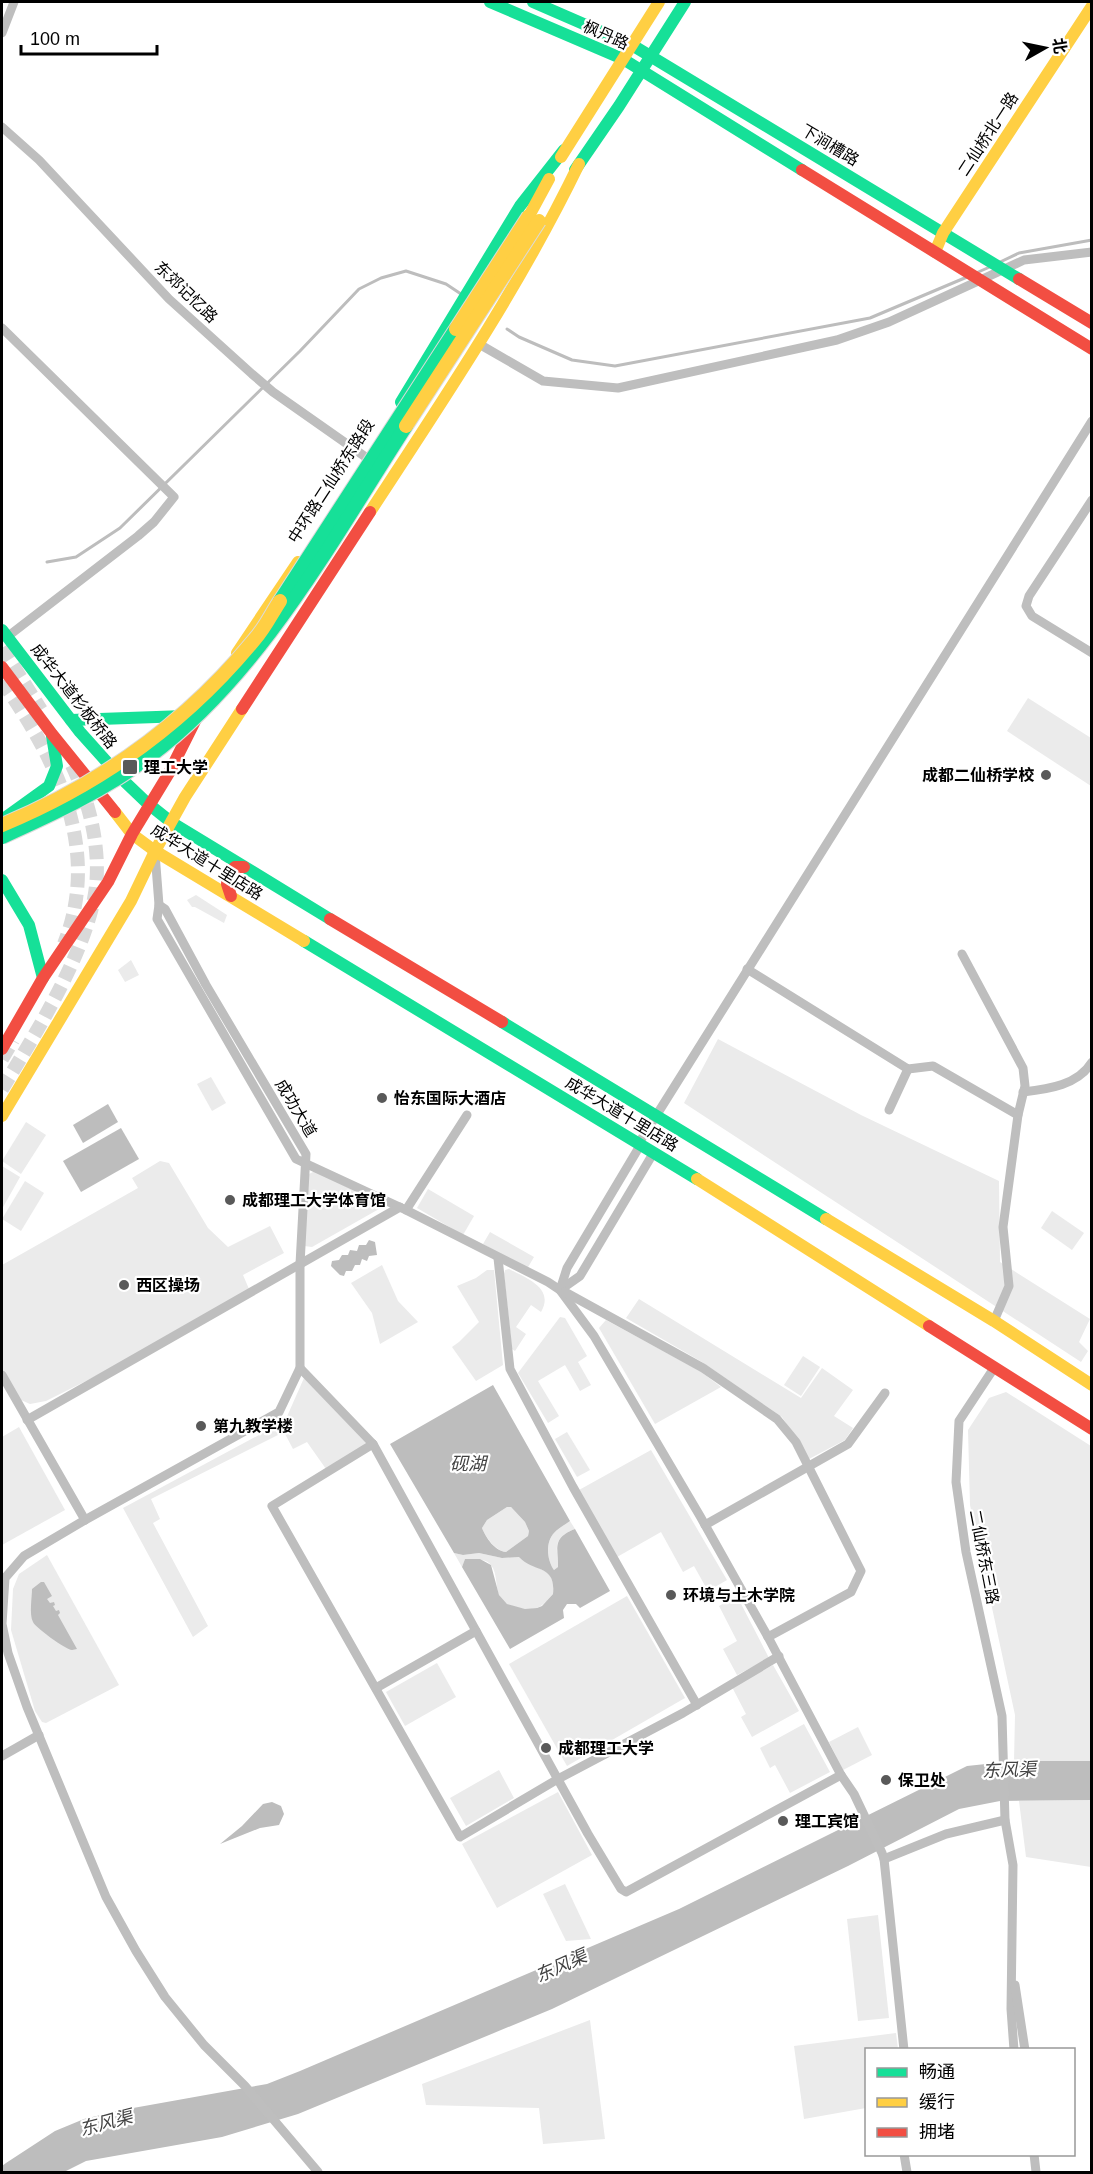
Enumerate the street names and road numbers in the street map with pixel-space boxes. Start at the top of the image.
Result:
street label: 枫丹路 [581,17,631,53]
street label: 二仙桥北一路 [955,89,1021,179]
street label: 下涧槽路 [798,121,862,169]
street label: 东郊记忆路 [151,258,221,326]
street label: 中环路二仙桥东路段 [285,416,377,546]
street label: 成华大道杉板桥路 [28,640,120,752]
street label: 成华大道十里店路 [148,821,266,903]
street label: 成华大道十里店路 [563,1074,681,1154]
street label: 成功大道 [272,1076,320,1140]
street label: 二仙桥东三路 [966,1508,1002,1606]

